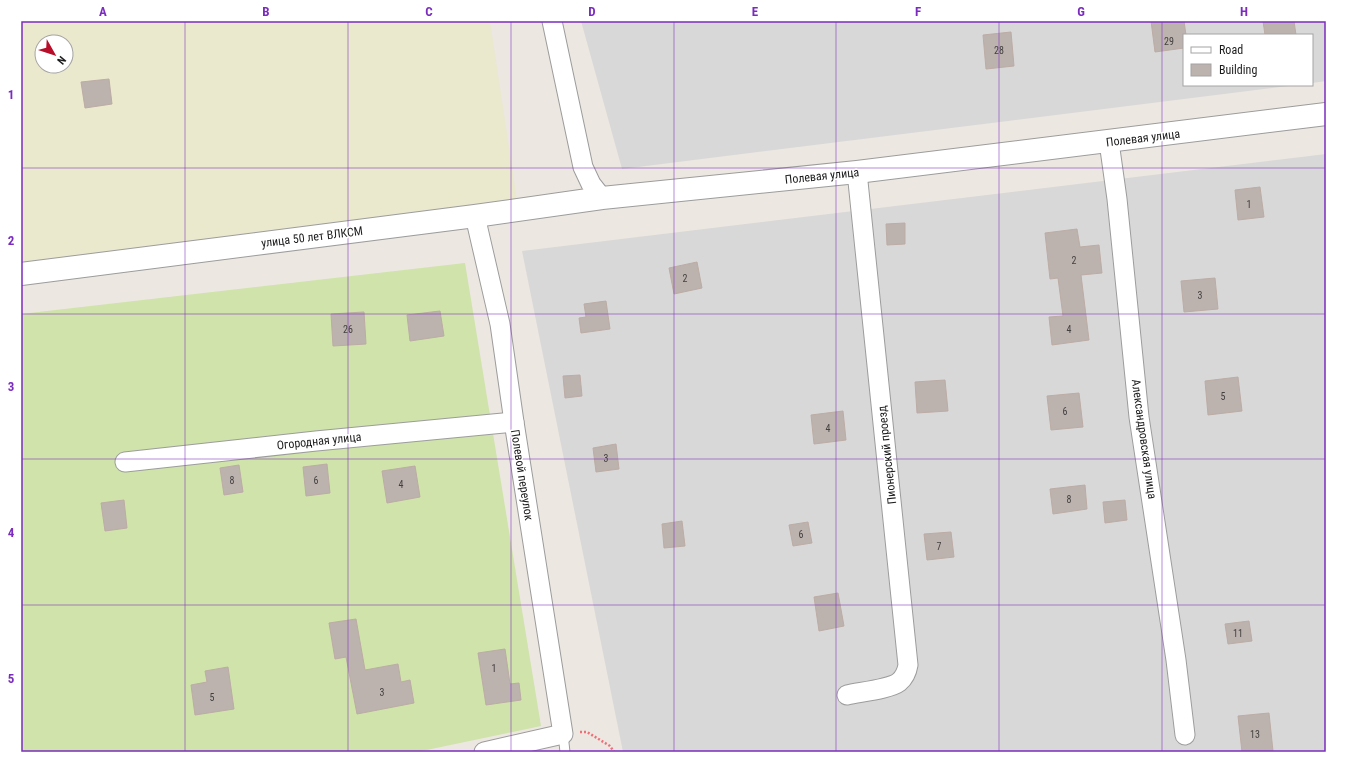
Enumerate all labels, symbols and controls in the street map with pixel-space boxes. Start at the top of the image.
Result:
text: A [99,4,107,19]
text: B [262,4,270,19]
text: C [425,4,433,19]
text: D [588,4,596,19]
text: E [752,4,759,19]
text: F [915,4,921,19]
text: G [1077,4,1085,19]
text: H [1240,4,1248,19]
north arrow [34,34,74,74]
legend [1183,34,1313,86]
house number: 29 [1164,36,1174,47]
text: Road [1219,43,1243,57]
house number: 28 [994,45,1004,56]
text: N [54,53,69,67]
text: Building [1219,63,1257,77]
text: 1 [8,87,14,102]
street label: Полевая улица [1105,126,1181,149]
street label: Полевая улица [784,165,860,187]
house number: 1 [1247,199,1251,210]
street label: улица 50 лет ВЛКСМ [260,224,364,250]
text: 2 [8,233,15,248]
house number: 2 [1072,255,1077,266]
house number: 2 [683,273,688,284]
house number: 3 [1198,290,1203,301]
house number: 26 [343,324,353,335]
house number: 4 [1067,324,1072,335]
street label: Александровская улица [1129,378,1159,500]
text: 3 [8,379,14,394]
house number: 5 [1221,391,1226,402]
street label: Пионерский проезд [875,404,899,505]
house number: 6 [1063,406,1068,417]
house number: 4 [826,423,831,434]
street label: Полевой переулок [508,429,536,522]
street label: Огородная улица [276,430,362,452]
house number: 3 [604,453,609,464]
house number: 8 [230,475,235,486]
house number: 6 [314,475,319,486]
house number: 4 [399,479,404,490]
house number: 8 [1067,494,1072,505]
text: 4 [8,525,15,540]
house number: 6 [799,529,804,540]
house number: 7 [937,541,942,552]
house number: 11 [1233,628,1243,639]
house number: 1 [492,663,496,674]
text: 5 [8,671,15,686]
house number: 3 [380,687,385,698]
house number: 5 [210,692,215,703]
house number: 13 [1250,729,1260,740]

